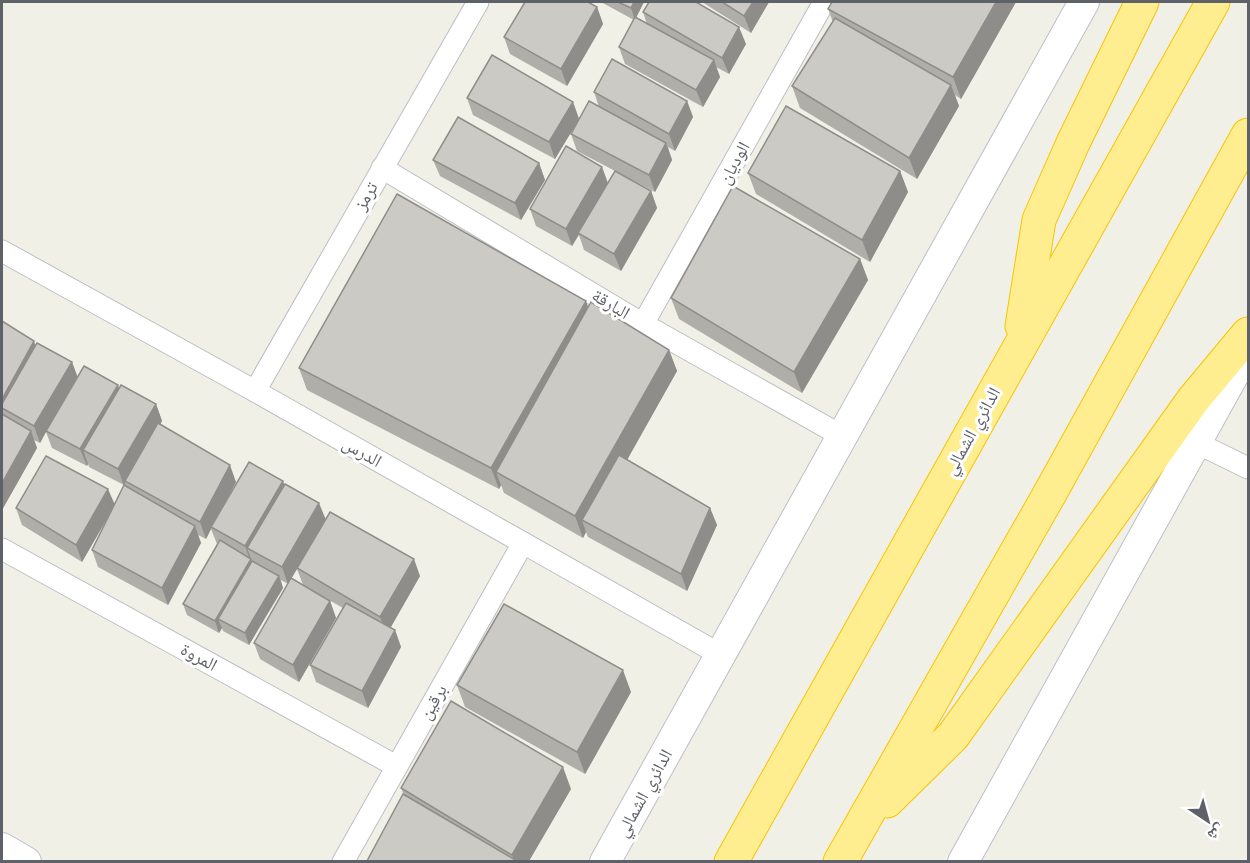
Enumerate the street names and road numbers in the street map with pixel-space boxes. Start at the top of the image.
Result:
street label: الوديان [713,138,755,188]
street label: ترمز [349,178,383,215]
street label: البارقة [588,284,634,324]
street label: الدائري الشمالي [939,383,1008,481]
street label: الدرس [338,432,386,472]
street label: المروة [177,638,221,676]
street label: برقين [414,681,452,723]
street label: الدائري الشمالي [611,745,680,843]

